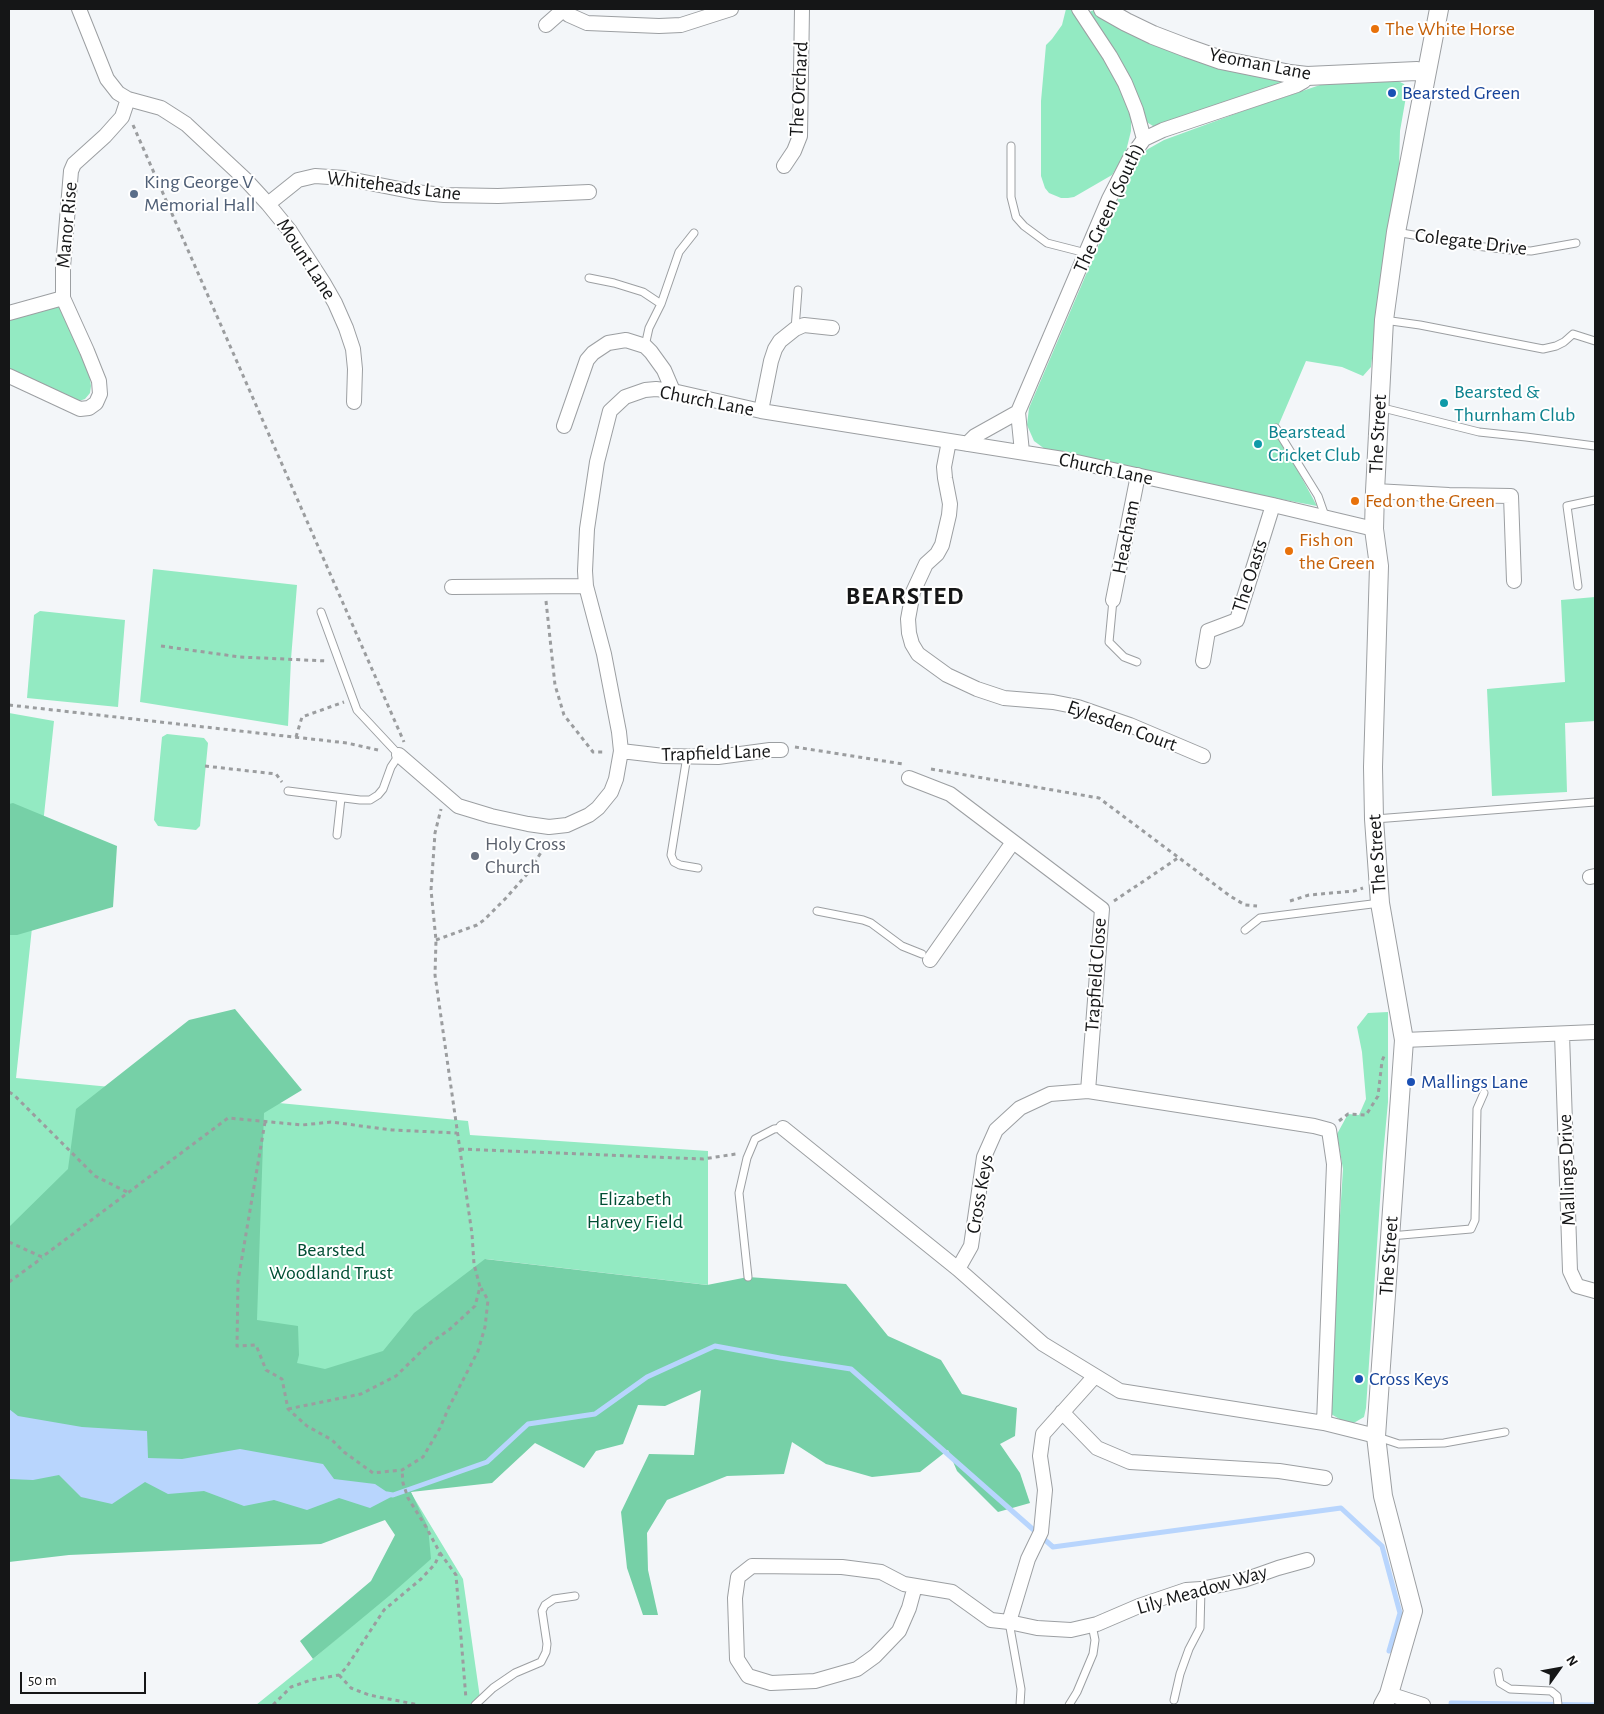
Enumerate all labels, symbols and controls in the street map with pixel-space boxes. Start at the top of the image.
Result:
place label: The White Horse [1385,17,1515,41]
marker: The White Horse [1369,23,1381,35]
street label: The Orchard [785,41,813,137]
street label: Yeoman Lane [1207,42,1313,86]
place label: Bearsted Green [1402,81,1520,105]
marker: Bearsted Green [1386,87,1398,99]
street label: The Green (South) [1068,139,1150,277]
street label: Whiteheads Lane [326,166,462,206]
place label: King George V Memorial Hall [144,170,255,217]
street label: Manor Rise [51,181,83,269]
marker: King George V Memorial Hall [128,188,140,200]
street label: Mount Lane [271,214,341,304]
street label: Colegate Drive [1414,223,1528,261]
street label: Church Lane [658,380,756,422]
place label: Bearsted & Thurnham Club [1454,380,1575,427]
street label: The Street [1364,394,1392,474]
marker: Bearsted & Thurnham Club [1438,397,1450,409]
place label: Bearstead Cricket Club [1268,420,1361,467]
marker: Bearstead Cricket Club [1252,438,1264,450]
street label: Church Lane [1057,447,1155,491]
place label: Fed on the Green [1365,489,1495,513]
marker: Fed on the Green [1349,495,1361,507]
street label: Heacham [1107,498,1145,576]
place label: Fish on the Green [1299,528,1375,575]
street label: The Oasts [1227,536,1273,616]
marker: Fish on the Green [1283,545,1295,557]
district label: BEARSTED [845,581,965,611]
street label: Eylesden Court [1064,695,1180,757]
street label: Trapfield Lane [661,739,771,767]
street label: The Street [1362,813,1392,895]
place label: Holy Cross Church [485,832,566,879]
marker: Holy Cross Church [469,850,481,862]
street label: Trapfield Close [1080,917,1112,1033]
place label: Mallings Lane [1421,1070,1528,1094]
marker: Mallings Lane [1405,1076,1417,1088]
street label: Mallings Drive [1553,1114,1581,1226]
street label: Cross Keys [961,1153,999,1235]
park label: Elizabeth Harvey Field [587,1187,683,1234]
street label: The Street [1374,1215,1404,1297]
park label: Bearsted Woodland Trust [269,1238,393,1285]
place label: Cross Keys [1369,1367,1449,1391]
marker: Cross Keys [1353,1373,1365,1385]
street label: Lily Meadow Way [1134,1560,1270,1620]
north arrow [1534,1644,1584,1694]
text: N [1563,1653,1580,1669]
scale bar [22,1662,149,1694]
text: 50 m [28,1673,57,1688]

